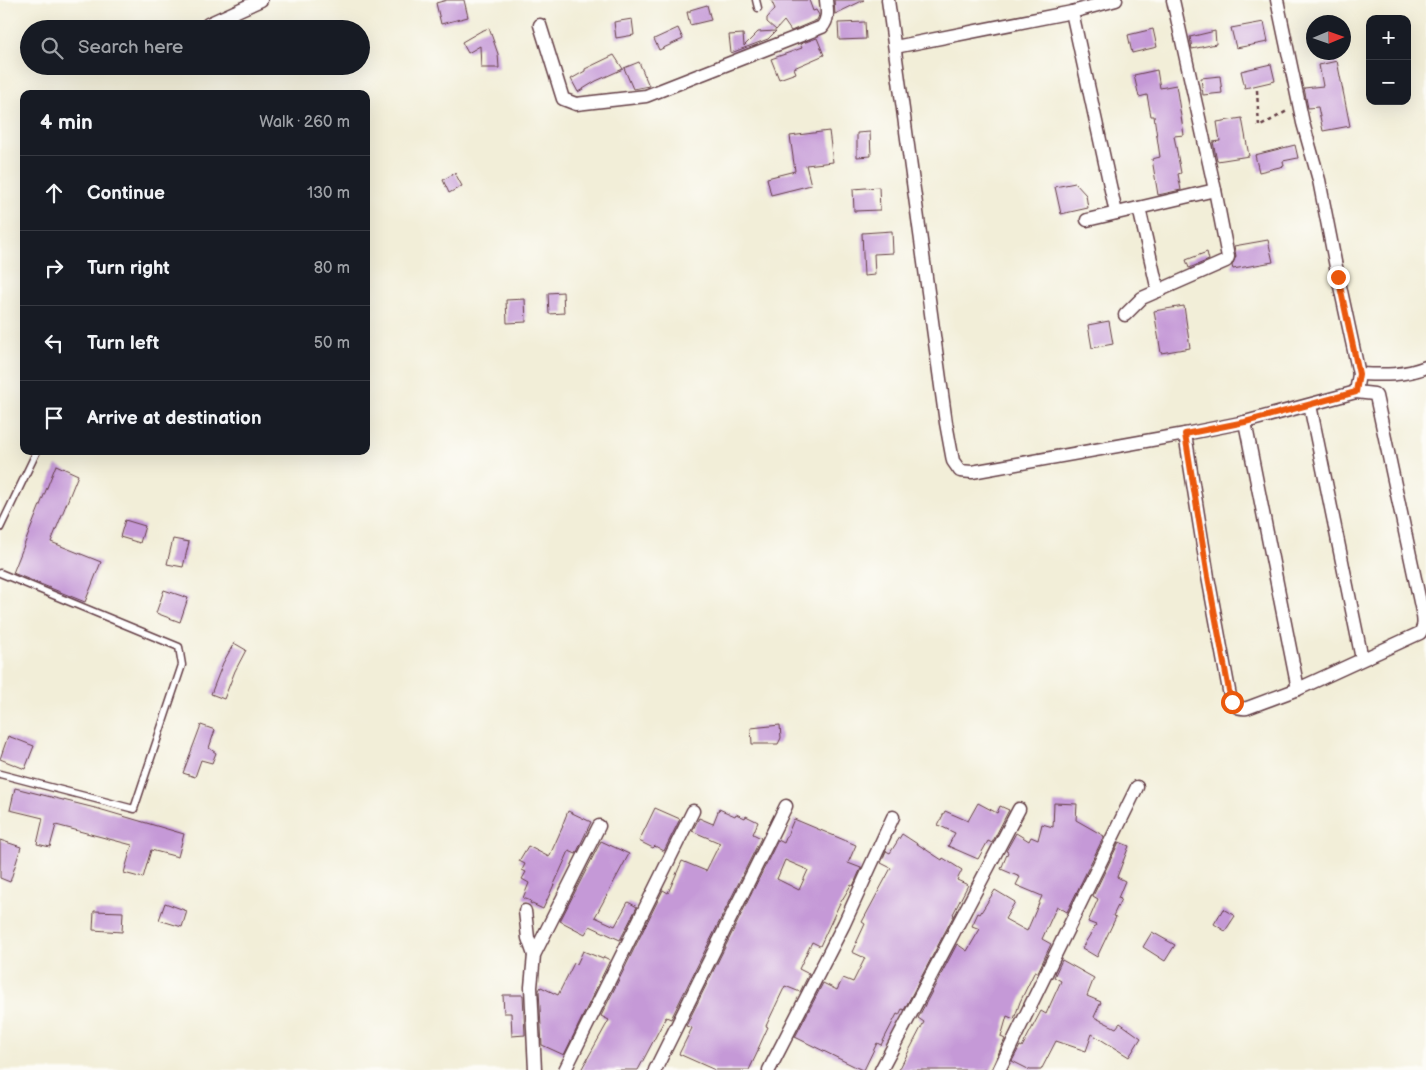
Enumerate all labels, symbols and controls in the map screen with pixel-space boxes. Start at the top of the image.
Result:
north arrow [1306,15,1351,60]
map controls [1366,15,1411,105]
button: + [1366,15,1411,60]
search box [20,20,370,75]
icon: search [38,34,66,62]
text: Search here [78,36,183,59]
button: − [1366,60,1411,105]
text: 4 min [40,110,93,135]
text: Walk · 260 m [259,113,350,132]
icon: ahead [40,179,68,207]
text: Continue [87,182,165,205]
text: 130 m [307,184,350,203]
icon: right [40,254,68,282]
text: Turn right [87,257,170,280]
text: 80 m [314,259,350,278]
route end [1327,266,1350,289]
icon: left [40,329,68,357]
text: Turn left [87,332,159,355]
text: 50 m [314,334,350,353]
icon: arrive [40,404,68,432]
text: Arrive at destination [87,407,262,430]
route start [1221,691,1244,714]

